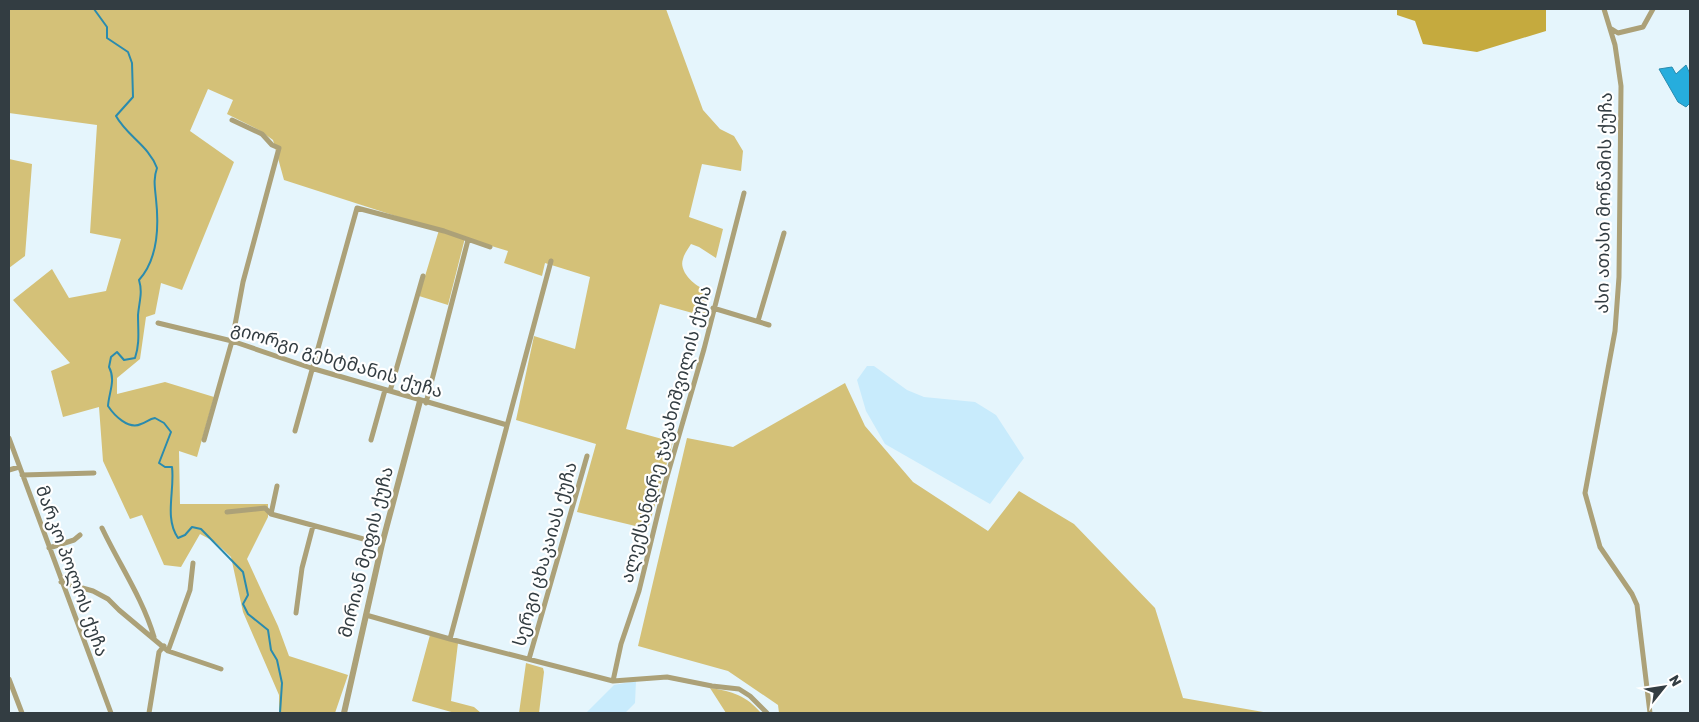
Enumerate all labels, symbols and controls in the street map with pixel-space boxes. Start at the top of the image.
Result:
street label: ასი ათასი მოწამის ქუჩა [1591,92,1617,314]
street label: ალექსანდრე ჯავახიშვილის ქუჩა [616,283,716,585]
street label: გიორგი გეხტმანის ქუჩა [229,317,445,403]
street label: სერგი ცხაკაიას ქუჩა [508,459,582,649]
street label: მირიან მეფის ქუჩა [334,464,398,640]
street label: მარკო პოლოს ქუჩა [31,482,113,660]
north arrow [1639,662,1689,712]
text: N [1665,672,1685,689]

